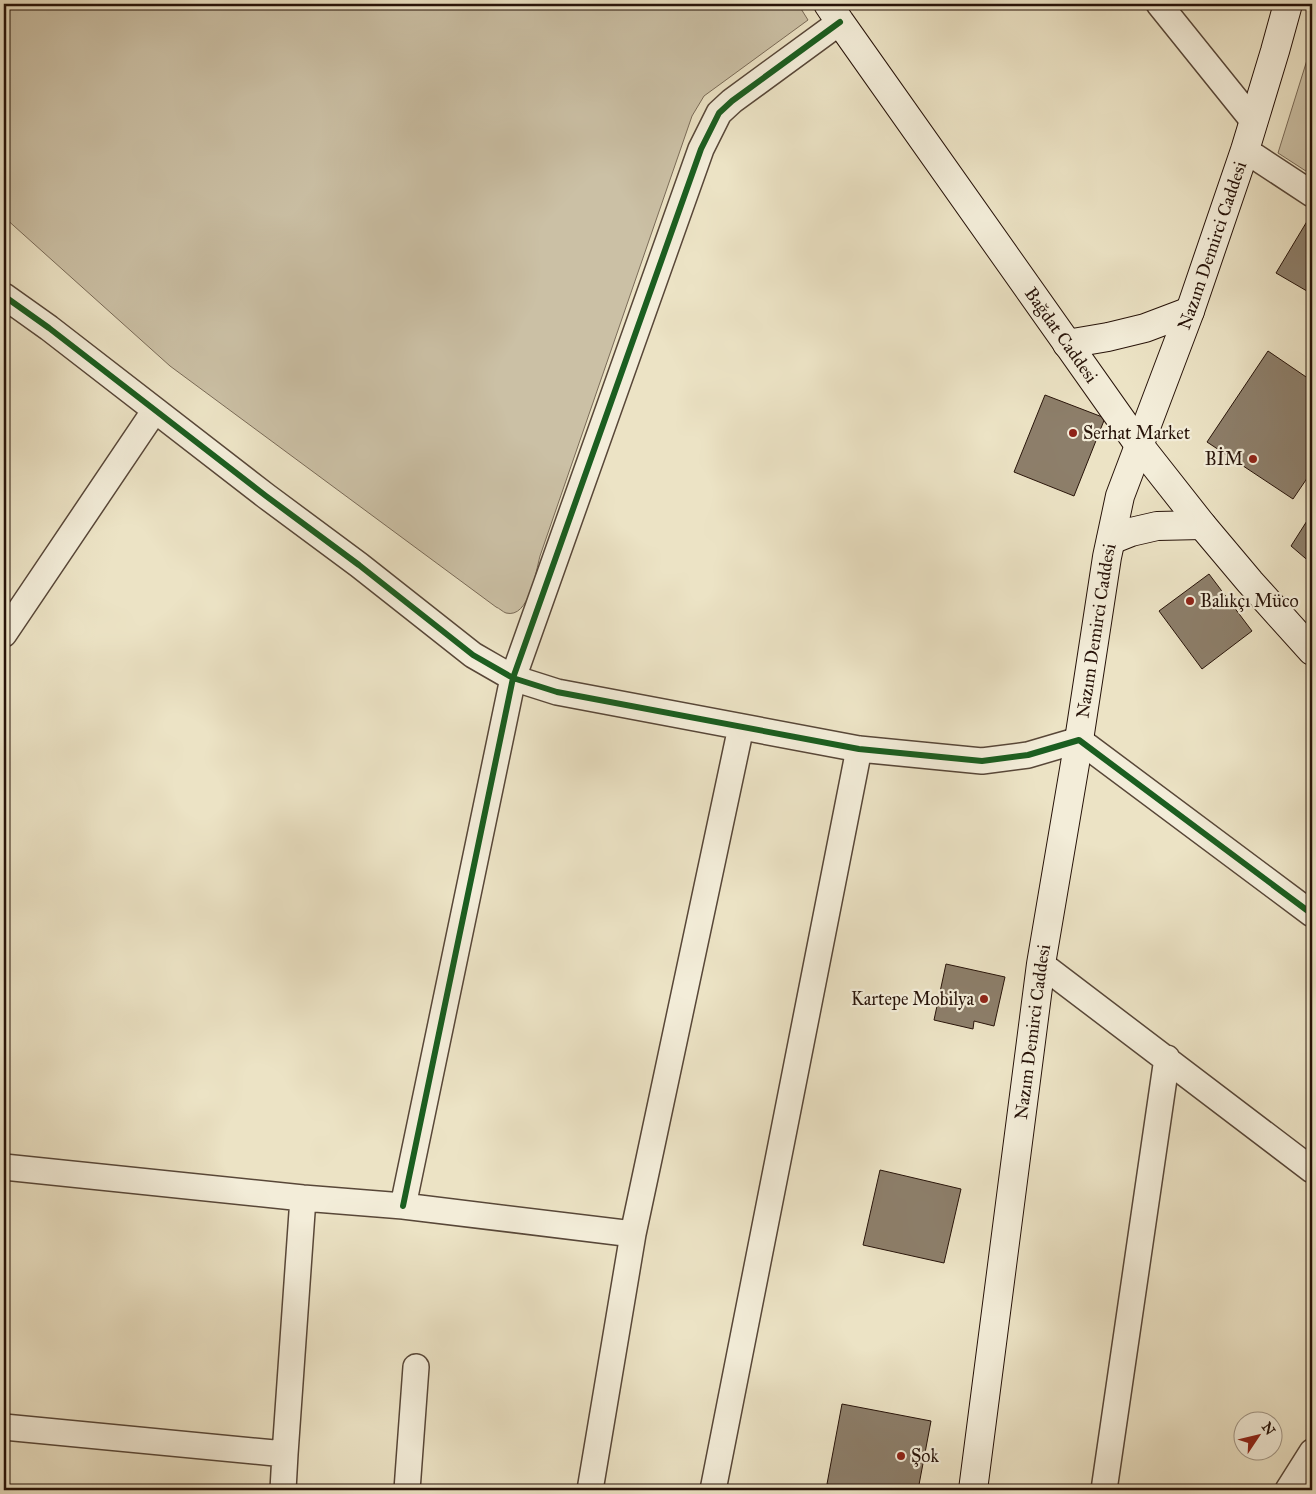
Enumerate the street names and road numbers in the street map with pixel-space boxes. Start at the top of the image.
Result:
street label: Nazım Demirci Caddesi [1173,158,1251,333]
street label: Bağdat Caddesi [1020,283,1103,387]
street label: Nazım Demirci Caddesi [1071,541,1121,720]
street label: Nazım Demirci Caddesi [1010,942,1055,1121]

